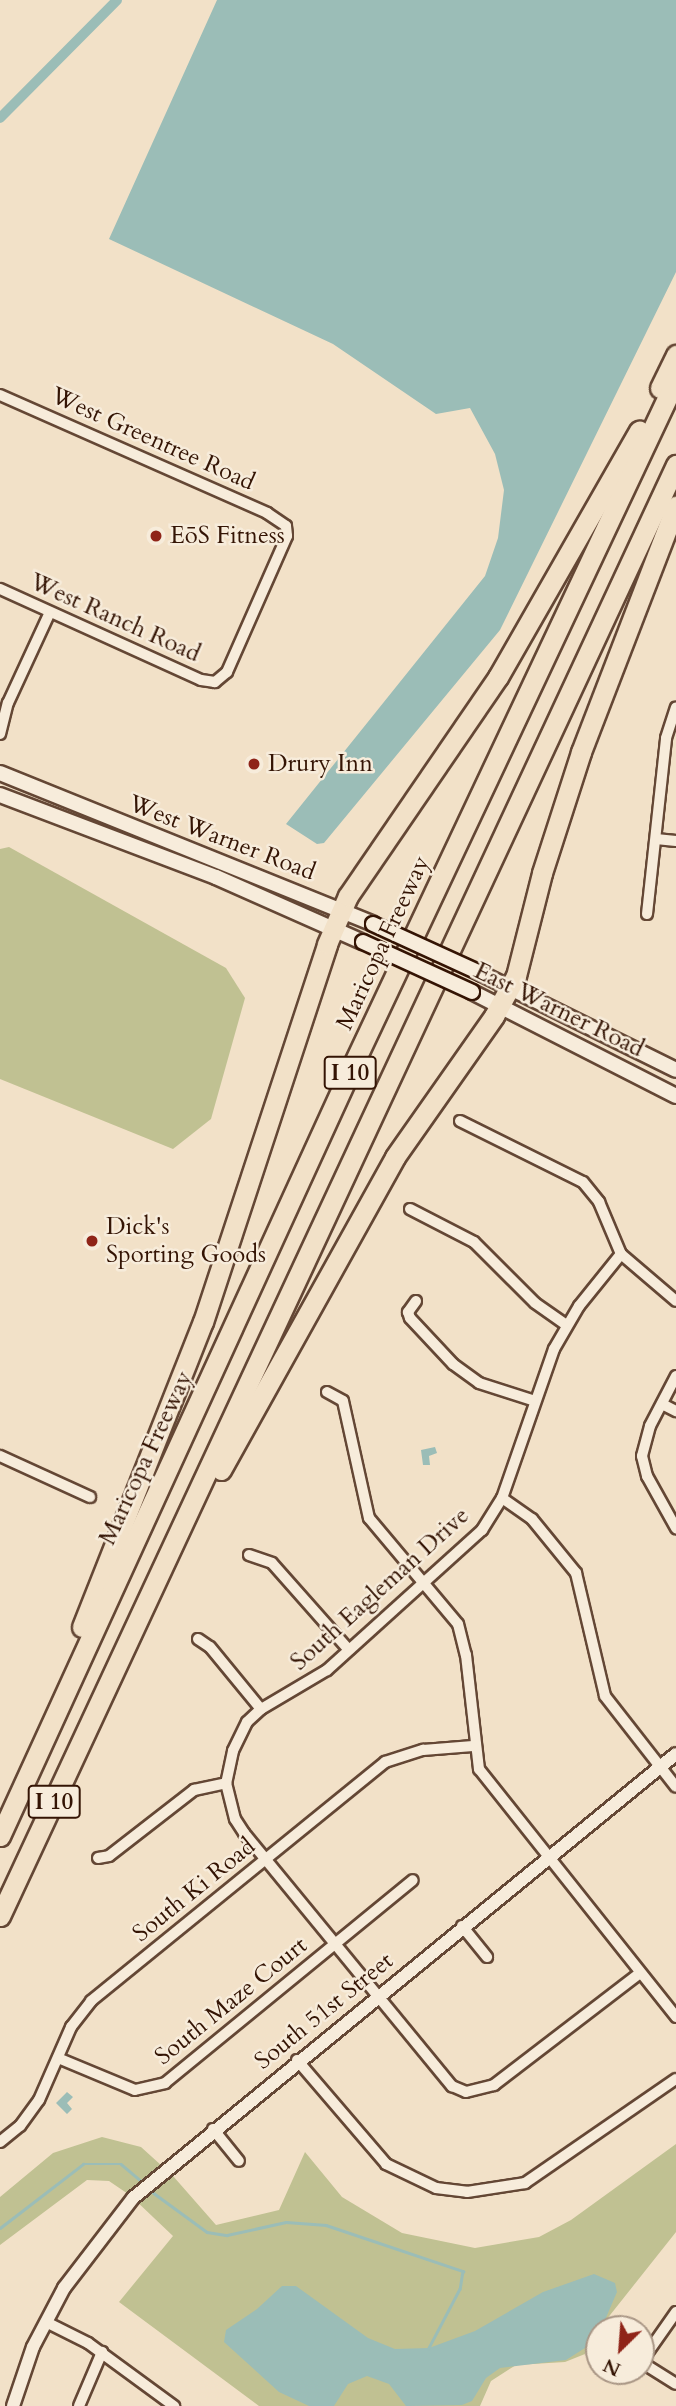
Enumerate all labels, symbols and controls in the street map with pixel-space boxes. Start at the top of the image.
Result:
street label: West Greentree Road [47,381,259,497]
place label: EōS Fitness [170,522,285,550]
marker: EōS Fitness [148,528,164,544]
street label: West Ranch Road [25,568,205,668]
place label: Drury Inn [268,750,373,778]
marker: Drury Inn [246,756,262,772]
street label: West Warner Road [125,789,319,887]
street label: Maricopa Freeway [330,851,436,1035]
street label: East Warner Road [469,956,649,1064]
road number: I 10 [322,1054,378,1092]
place label: Dick's Sporting Goods [106,1213,266,1269]
marker: Dick's Sporting Goods [84,1233,100,1249]
street label: Maricopa Freeway [93,1366,199,1550]
street label: South Eagleman Drive [285,1501,475,1677]
road number: I 10 [26,1783,82,1822]
street label: South Ki Road [127,1832,261,1948]
street label: South Maze Court [149,1931,313,2071]
street label: South 51st Street [249,1946,399,2076]
north arrow [585,2315,655,2385]
text: N [599,2352,625,2382]

